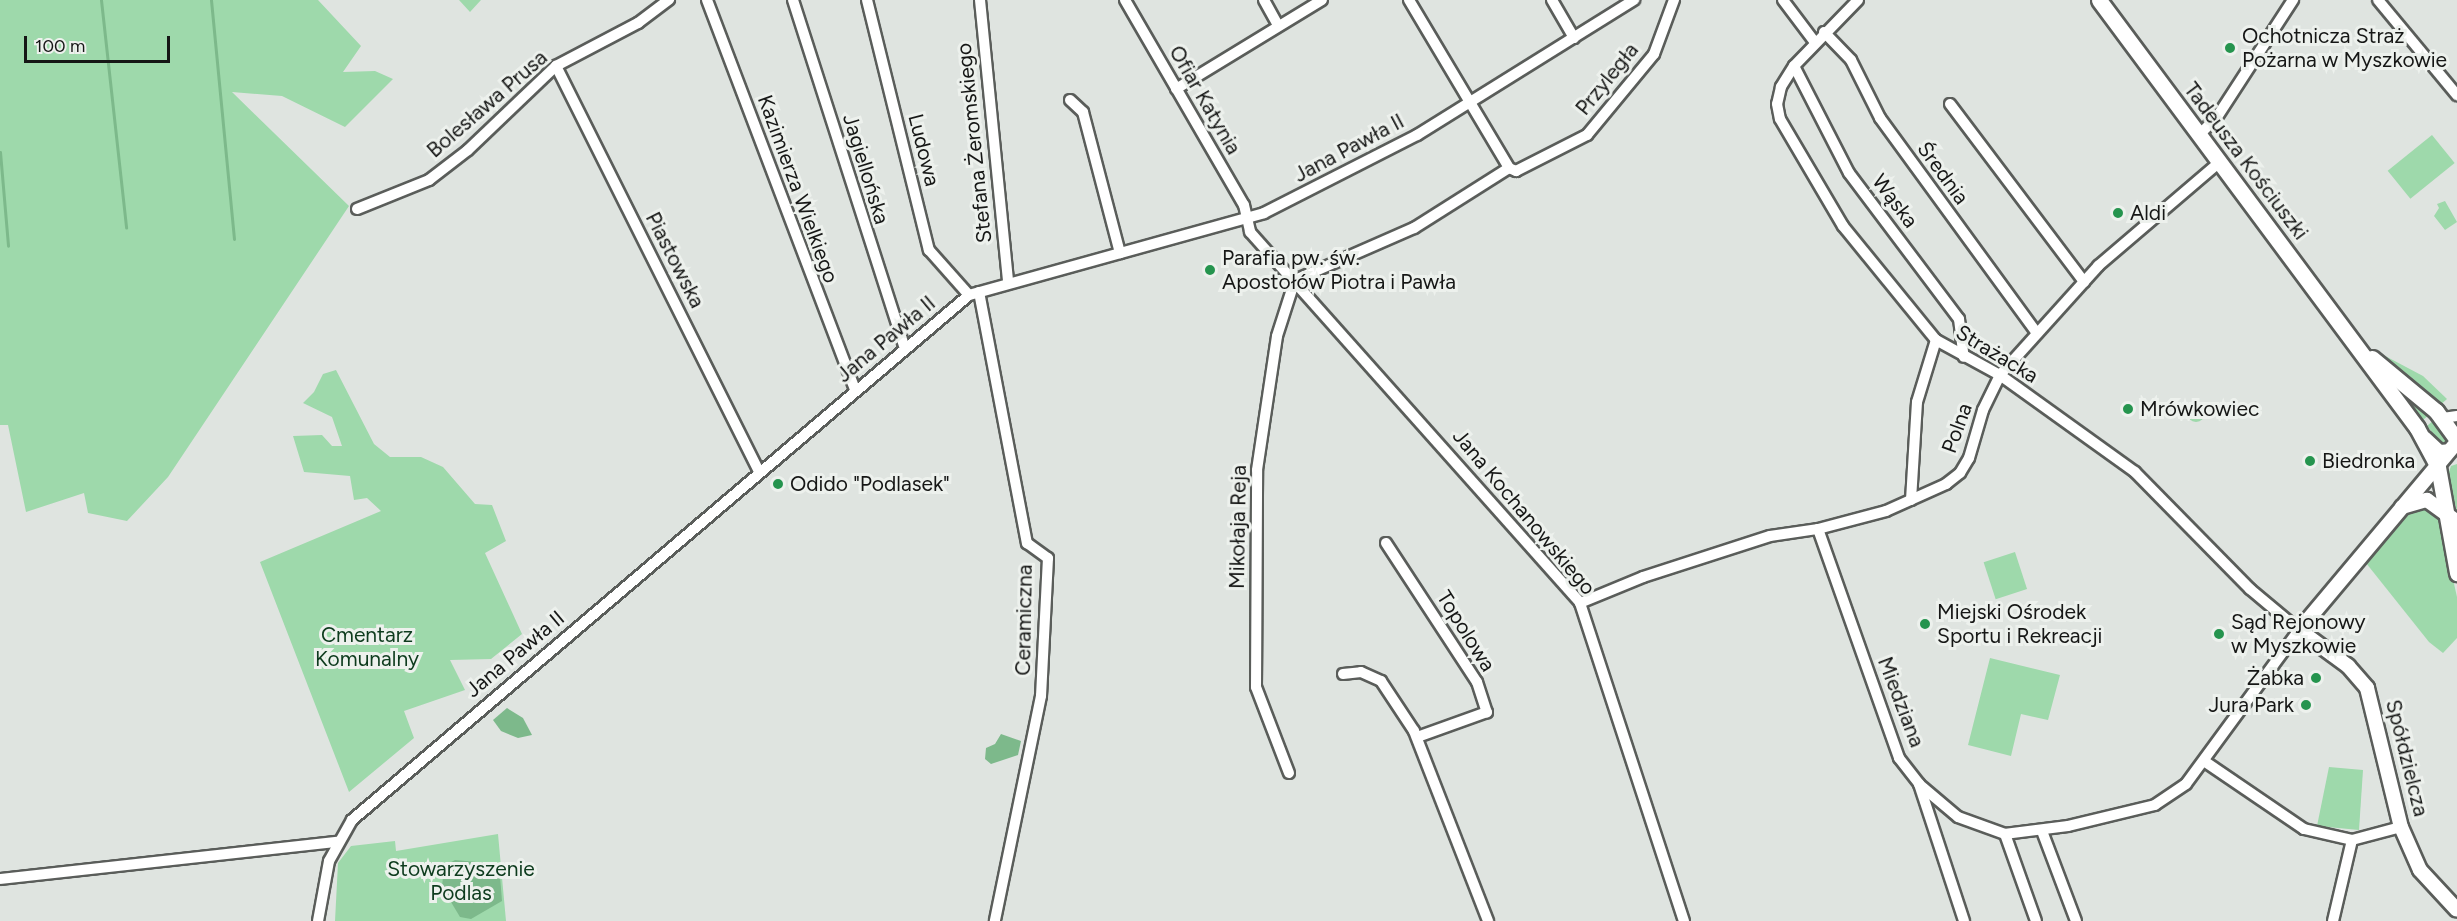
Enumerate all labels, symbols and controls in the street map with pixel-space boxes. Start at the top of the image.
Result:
place label: Ochotnicza Straż Pożarna w Myszkowie [2242,23,2447,73]
scale bar [27,24,172,62]
text: 100 m [35,35,85,57]
street label: Przyległa [1570,38,1644,120]
street label: Ofiar Katynia [1164,41,1246,159]
marker: Ochotnicza Straż Pożarna w Myszkowie [2223,41,2237,55]
street label: Stefana Żeromskiego [951,42,997,244]
street label: Bolesława Prusa [422,45,552,163]
street label: Tadeusza Kościuszki [2179,77,2313,245]
street label: Kazimierza Wielkiego [752,92,844,286]
street label: Jana Pawła II [1290,108,1408,188]
street label: Jagiellońska [837,111,895,227]
street label: Ludowa [903,111,945,189]
street label: Średnia [1912,137,1974,209]
street label: Wąska [1867,169,1923,233]
place label: Aldi [2130,200,2166,226]
marker: Aldi [2111,206,2125,220]
street label: Piastowska [640,208,710,312]
place label: Parafia pw. św. Apostołów Piotra i Pawła [1222,245,1456,295]
marker: Parafia pw. św. Apostołów Piotra i Pawła [1203,263,1217,277]
street label: Jana Pawła II [831,290,941,388]
street label: Strażacka [1951,320,2043,388]
place label: Mrówkowiec [2140,396,2259,422]
street label: Polna [1936,400,1978,456]
marker: Mrówkowiec [2121,402,2135,416]
street label: Jana Kochanowskiego [1447,424,1601,600]
place label: Biedronka [2322,448,2415,474]
marker: Biedronka [2303,454,2317,468]
street label: Mikołaja Reja [1224,465,1252,589]
place label: Odido "Podlasek" [790,471,950,497]
marker: Odido "Podlasek" [771,477,785,491]
street label: Ceramiczna [1010,564,1038,676]
street label: Topolowa [1431,586,1501,676]
place label: Miejski Ośrodek Sportu i Rekreacji [1937,599,2102,649]
street label: Jana Pawła II [460,605,570,703]
place label: Sąd Rejonowy w Myszkowie [2231,609,2366,659]
marker: Miejski Ośrodek Sportu i Rekreacji [1918,617,1932,631]
park label: Cmentarz Komunalny [315,622,419,672]
marker: Sąd Rejonowy w Myszkowie [2212,627,2226,641]
street label: Miedziana [1872,653,1930,751]
place label: Żabka [2247,665,2304,691]
marker: Żabka [2309,671,2323,685]
place label: Jura Park [2209,692,2294,718]
street label: Spółdzielcza [2380,697,2434,819]
marker: Jura Park [2299,698,2313,712]
park label: Stowarzyszenie Podlas [387,856,535,906]

